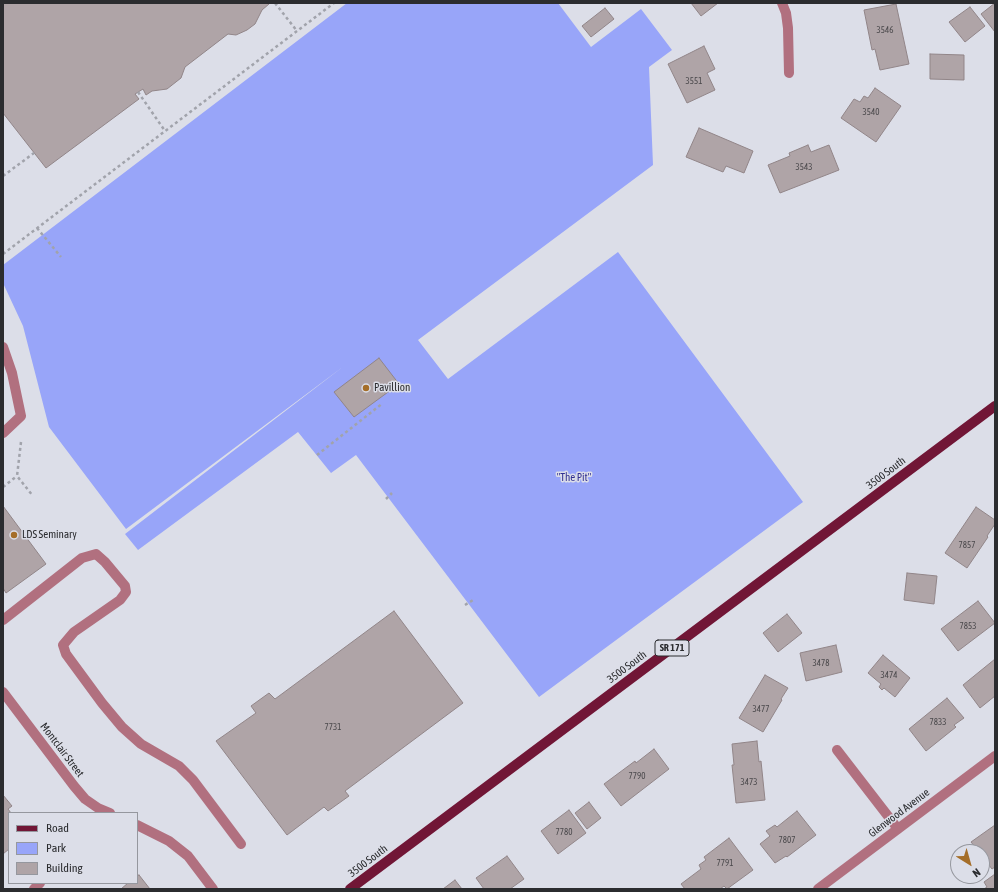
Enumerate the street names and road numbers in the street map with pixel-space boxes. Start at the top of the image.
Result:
street label: 3500 South [864,454,908,492]
road number: SR 171 [655,640,689,656]
street label: 3500 South [605,648,649,686]
street label: Montclair Street [37,720,87,780]
street label: Glenwood Avenue [866,786,932,840]
street label: 3500 South [346,842,390,880]

